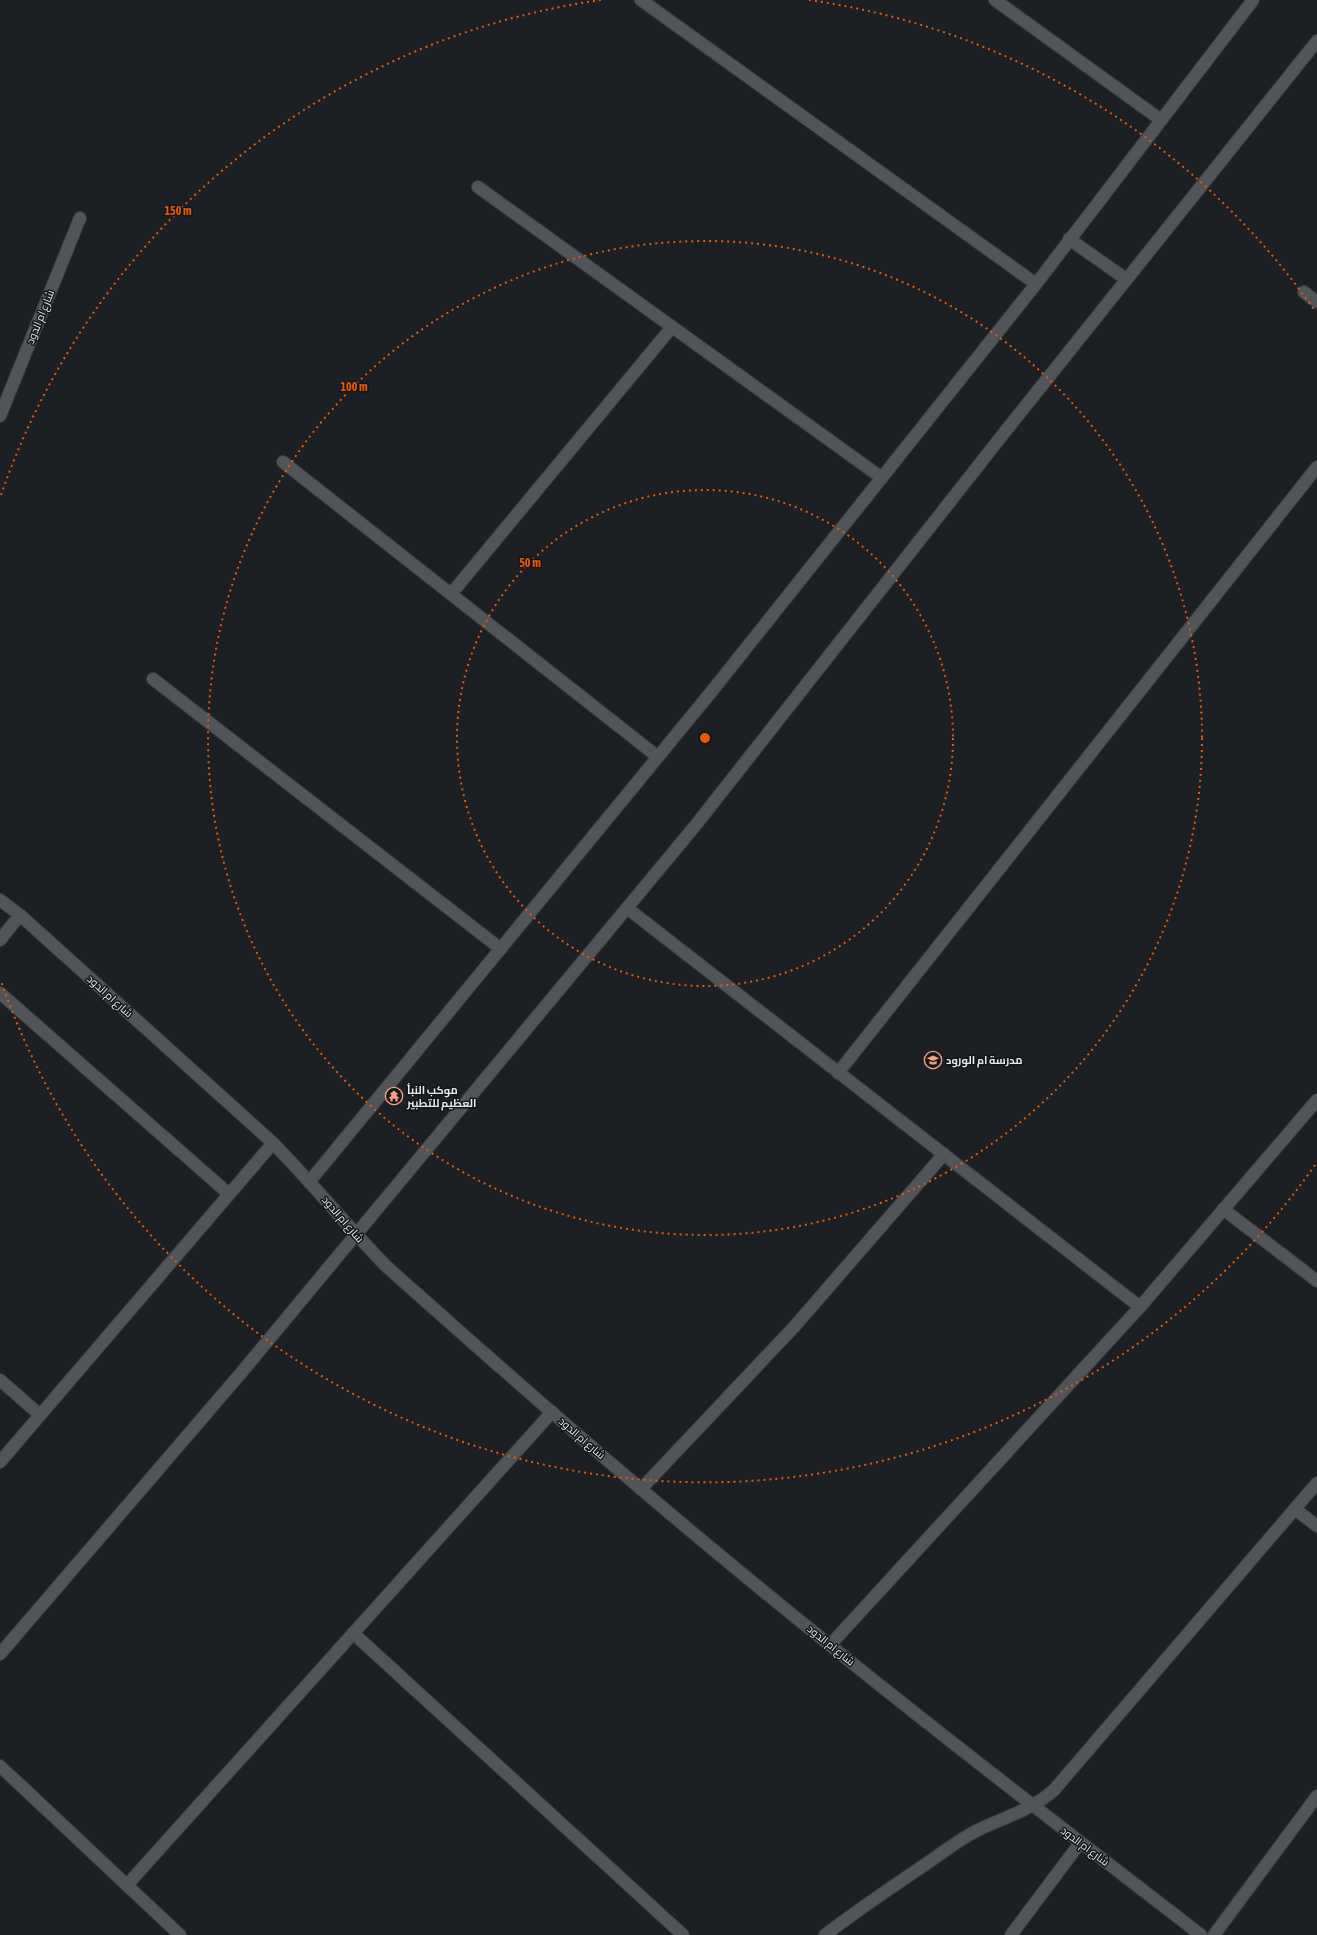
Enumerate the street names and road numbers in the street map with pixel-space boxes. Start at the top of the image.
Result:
street label: شارع ام الدود [24,288,58,347]
street label: شارع ام الدود [83,972,135,1021]
street label: شارع ام الدود [318,1193,366,1246]
street label: شارع ام الدود [555,1415,608,1463]
street label: شارع ام الدود [804,1622,857,1669]
street label: شارع ام الدود [1057,1824,1112,1870]

